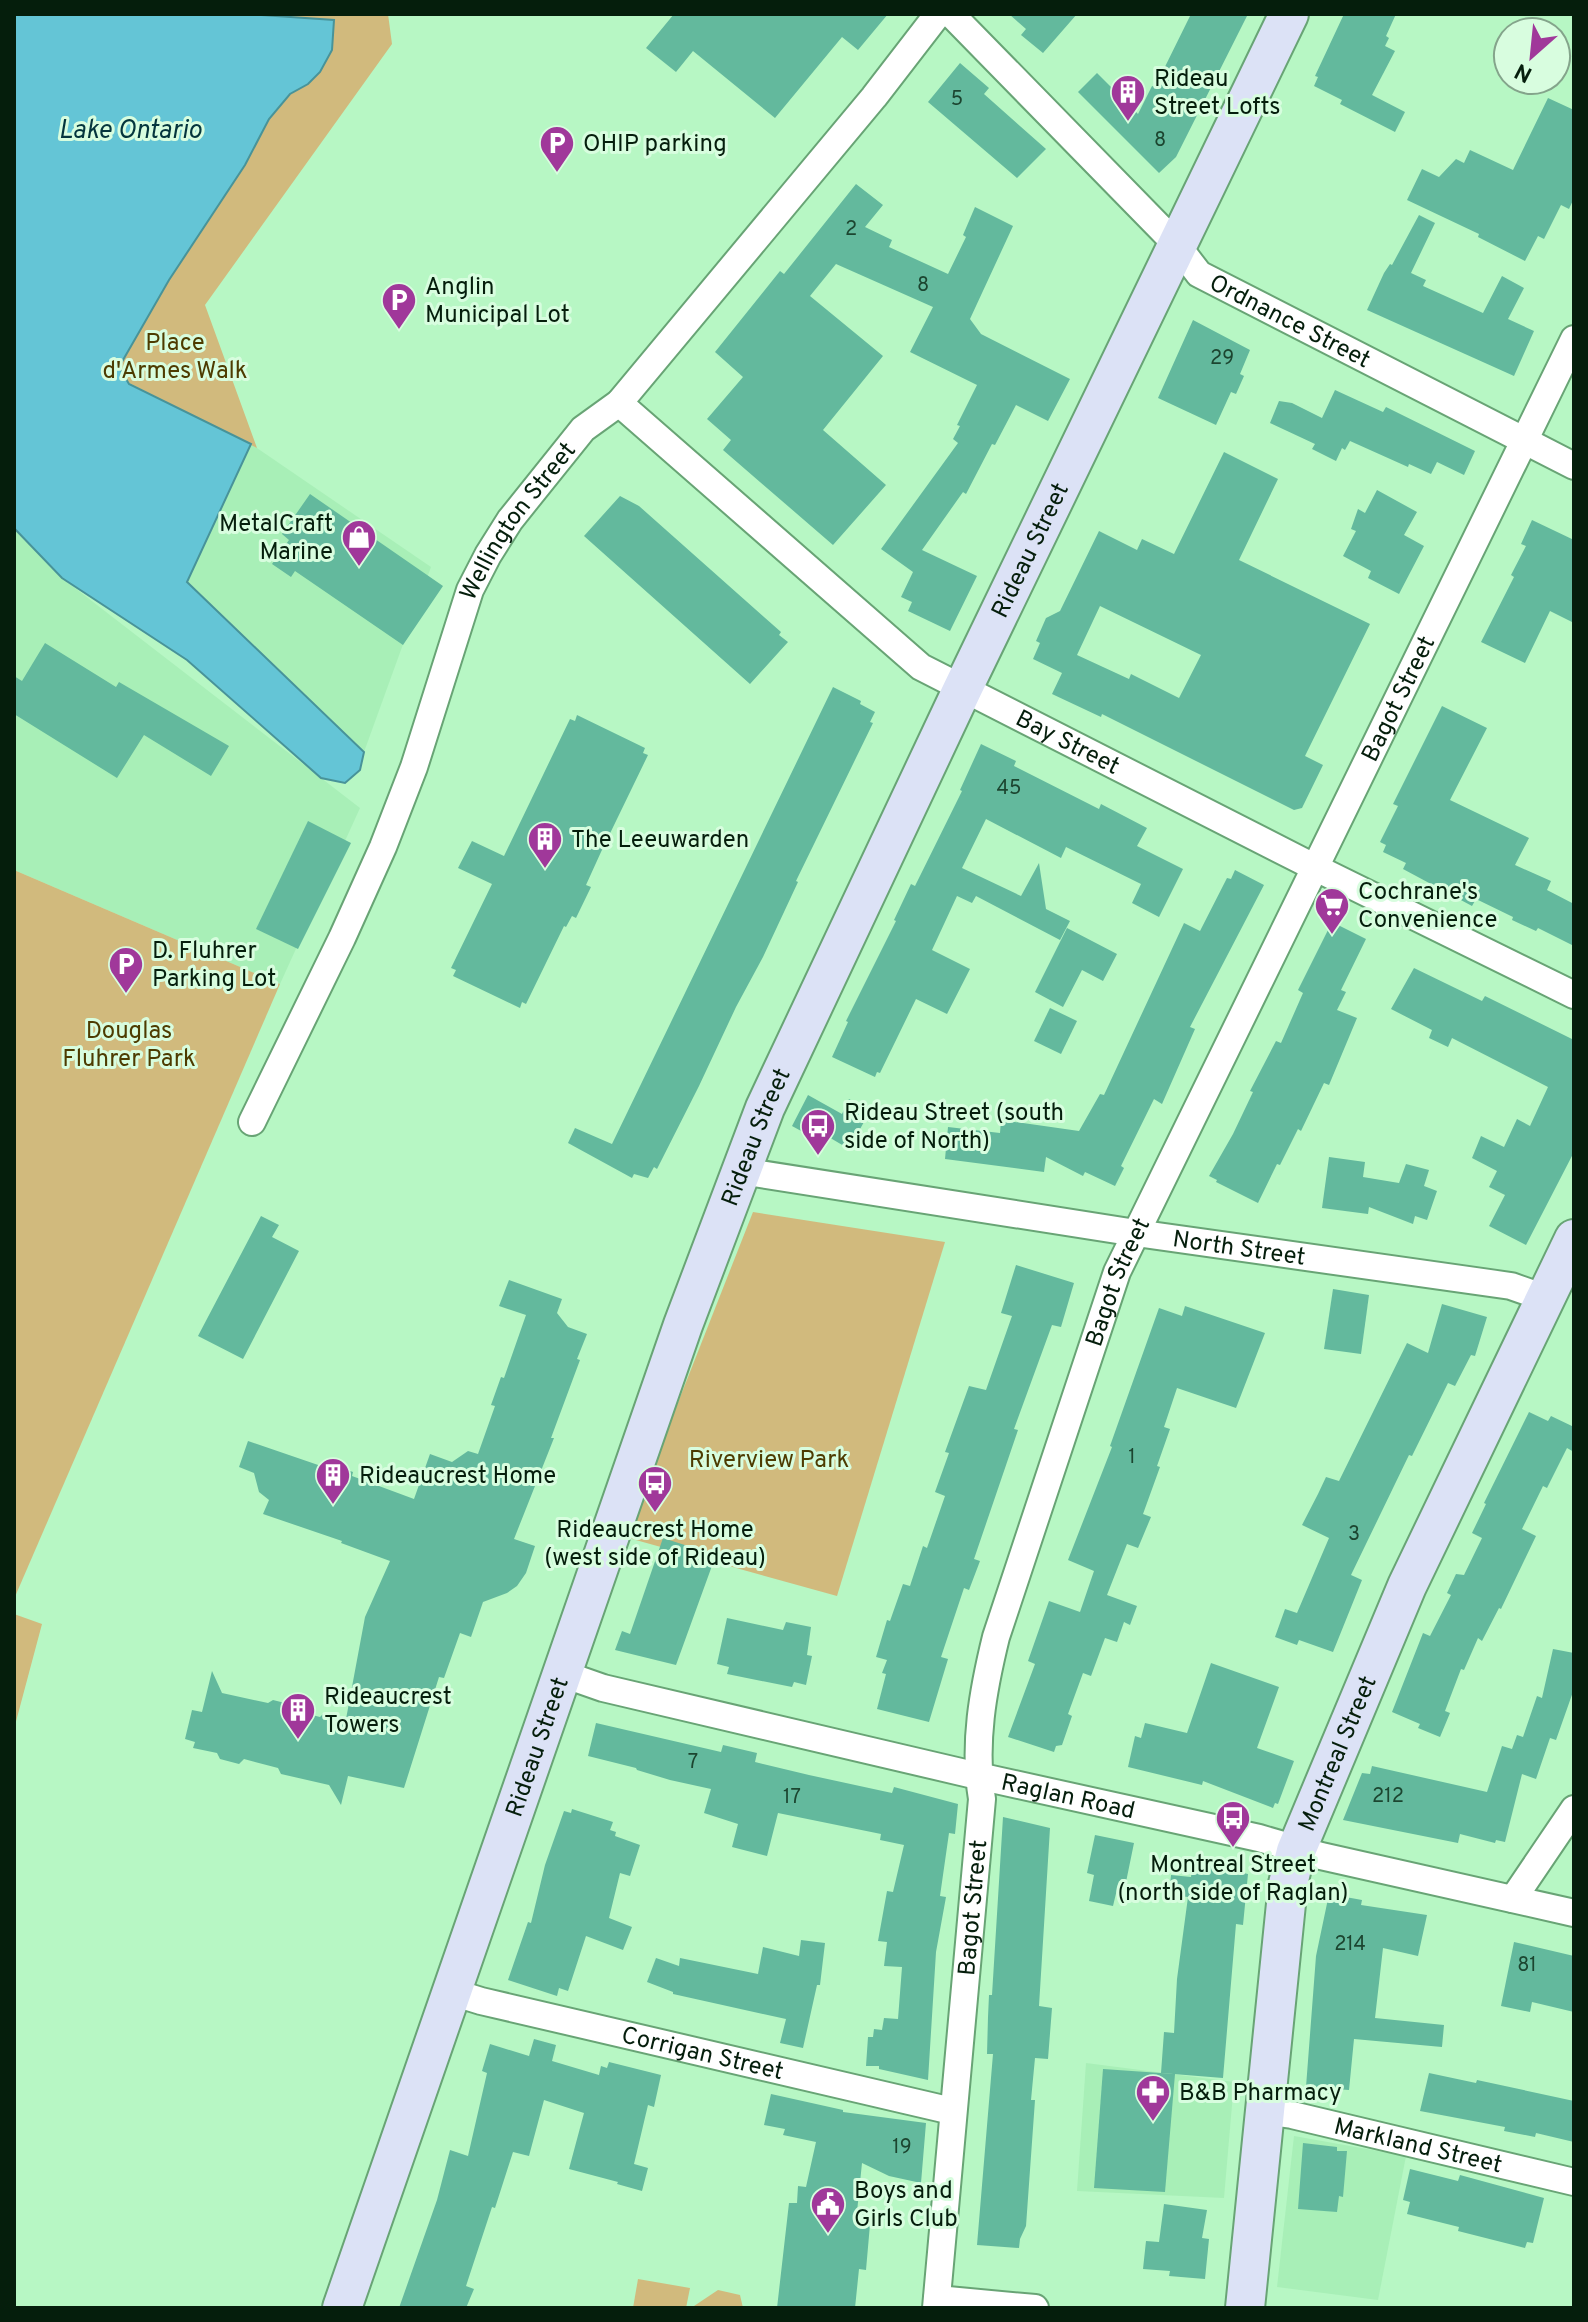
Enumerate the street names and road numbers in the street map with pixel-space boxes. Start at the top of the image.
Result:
street label: Ordnance Street [1204,269,1375,376]
street label: Wellington Street [454,437,584,606]
street label: Rideau Street [986,479,1077,623]
street label: Bagot Street [1356,631,1443,767]
street label: Bay Street [1010,705,1124,783]
street label: Rideau Street [716,1064,799,1211]
street label: Bagot Street [1080,1213,1158,1351]
street label: North Street [1170,1225,1307,1274]
street label: Montreal Street [1293,1672,1385,1837]
street label: Rideau Street [500,1673,577,1821]
street label: Raglan Road [998,1769,1138,1827]
street label: Bagot Street [953,1839,995,1977]
street label: Corrigan Street [618,2021,786,2088]
street label: Markland Street [1331,2112,1505,2181]

